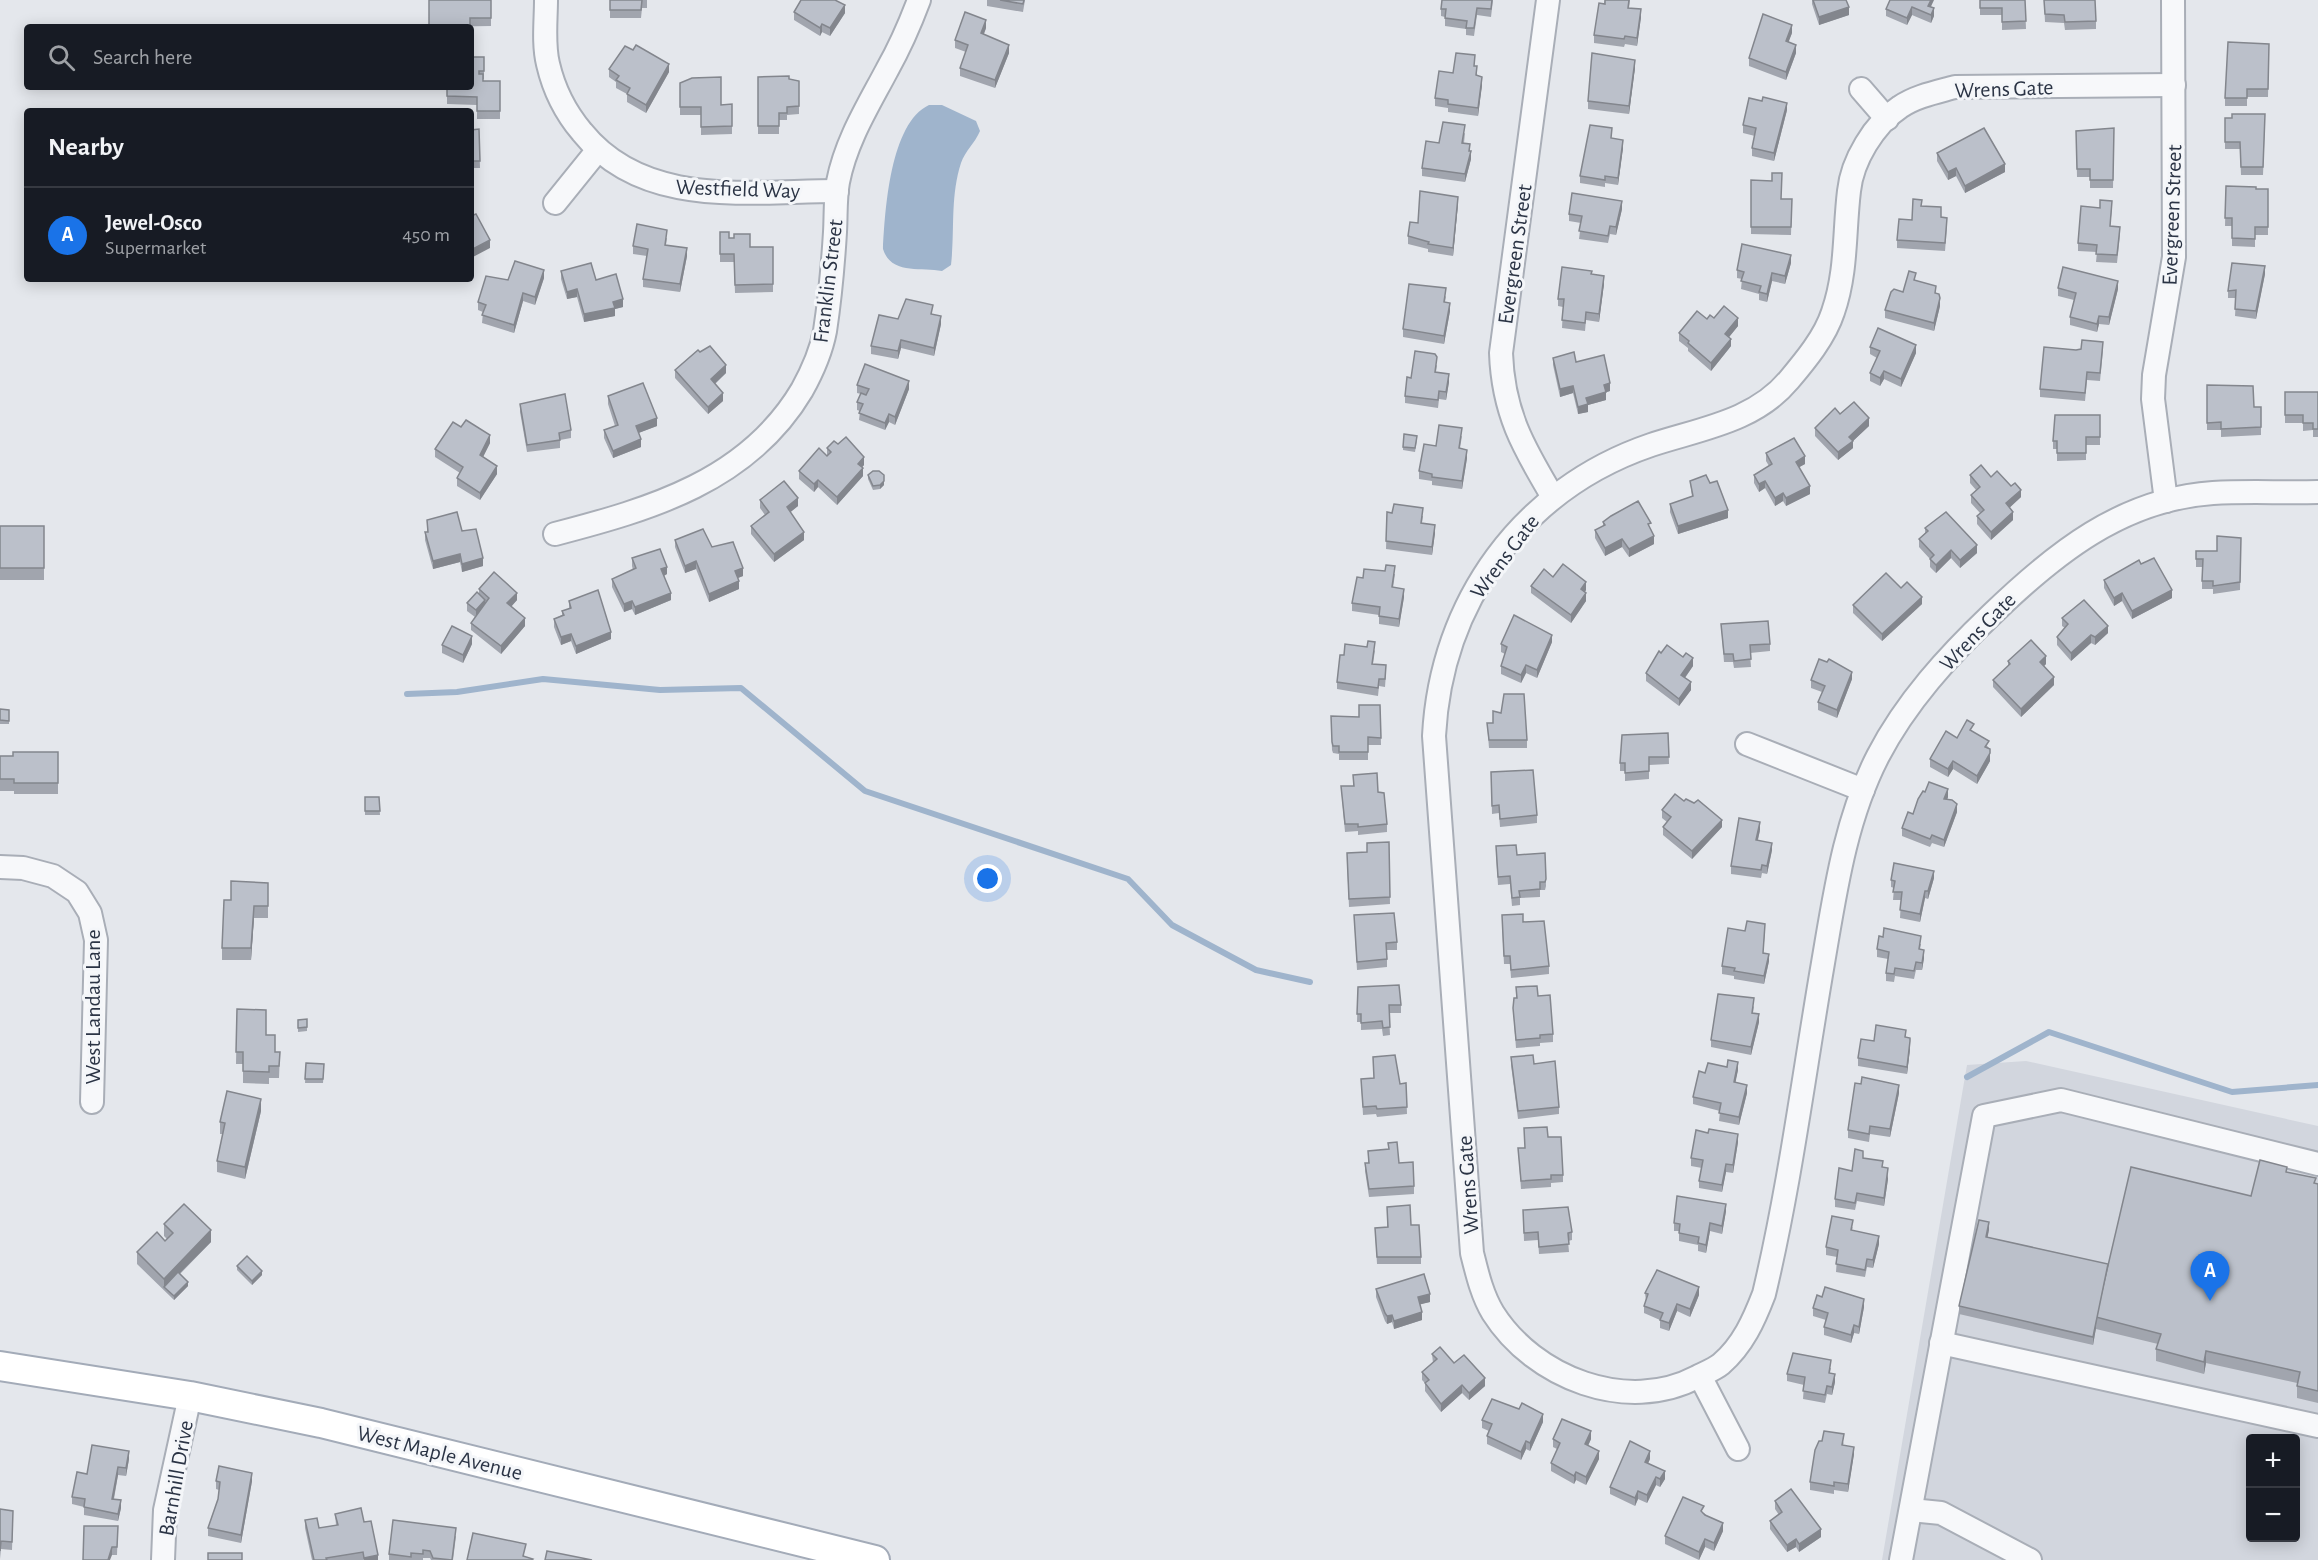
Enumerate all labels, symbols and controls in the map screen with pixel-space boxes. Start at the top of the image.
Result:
search box [24,24,474,90]
icon: search [45,41,78,74]
text: Search here [93,46,192,68]
street label: Wrens Gate [1954,76,2054,102]
text: Nearby [48,134,124,160]
street label: Evergreen Street [2159,144,2185,286]
street label: Westfield Way [675,176,801,202]
street label: Evergreen Street [1494,183,1536,325]
text: Jewel-Osco [105,212,202,234]
street label: Franklin Street [809,218,846,344]
text: A [62,225,74,245]
text: 450 m [402,225,450,245]
text: Supermarket [105,238,206,258]
street label: Wrens Gate [1466,510,1543,603]
street label: Wrens Gate [1935,588,2020,675]
your location [973,864,1002,893]
street label: West Landau Lane [82,929,104,1085]
street label: Wrens Gate [1454,1135,1482,1235]
pin: A [2190,1252,2230,1301]
street label: Barnhill Drive [155,1419,197,1538]
street label: West Maple Avenue [355,1422,525,1484]
map controls [2246,1434,2300,1542]
button: + [2246,1434,2300,1488]
button: − [2246,1488,2300,1542]

